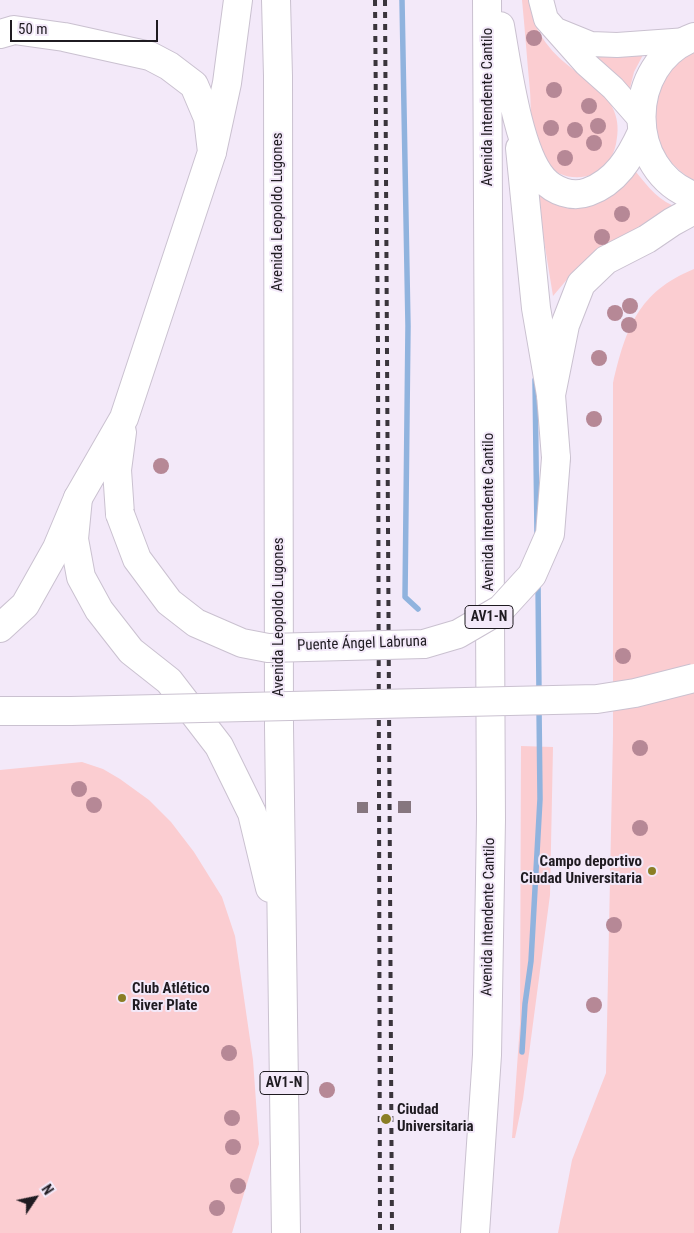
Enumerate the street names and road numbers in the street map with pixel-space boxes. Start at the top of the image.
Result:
street label: Avenida Intendente Cantilo [479,28,497,186]
street label: Avenida Leopoldo Lugones [269,132,287,292]
street label: Avenida Intendente Cantilo [480,433,498,591]
street label: Avenida Leopoldo Lugones [270,537,288,697]
road number: AV1-N [465,606,513,628]
street label: Puente Ángel Labruna [297,633,427,655]
street label: Avenida Intendente Cantilo [479,838,499,996]
road number: AV1-N [260,1072,308,1094]

